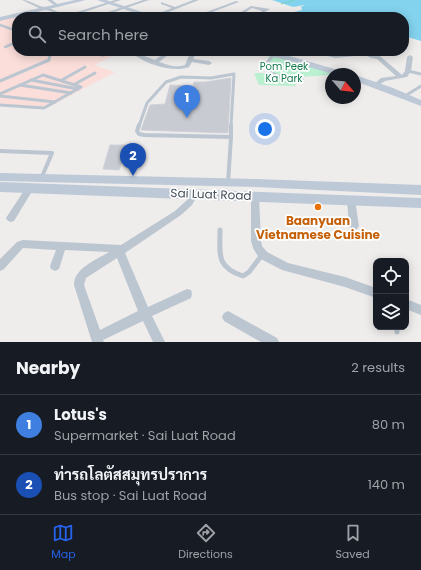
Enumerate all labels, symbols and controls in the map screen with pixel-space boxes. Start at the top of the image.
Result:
search box [12,12,409,56]
icon: search [26,23,48,45]
text: Search here [58,24,148,45]
park label: Pom Peek Ka Park [260,59,309,86]
north arrow [325,68,361,104]
pin: 1 [174,85,200,118]
your location [255,119,275,139]
pin: 2 [120,143,146,176]
street label: Sai Luat Road [170,184,252,204]
marker: Baanyuan Vietnamese Cuisine [313,202,323,212]
place label: Baanyuan Vietnamese Cuisine [256,212,381,243]
map controls [373,258,409,330]
button: locate [373,258,409,294]
button: layers [373,294,409,330]
text: Nearby [16,356,80,380]
text: 2 results [351,358,405,377]
text: Lotus's [54,404,107,425]
text: 1 [27,415,31,434]
text: 80 m [372,415,405,434]
text: Supermarket · Sai Luat Road [54,426,236,445]
text: ท่ารถโลตัสสมุทรปราการ [54,464,207,485]
text: 2 [25,475,33,494]
text: 140 m [368,475,405,494]
text: Bus stop · Sai Luat Road [54,486,207,505]
tab: Map [51,522,76,563]
tab: Directions [178,522,233,563]
tab: Saved [335,522,370,563]

